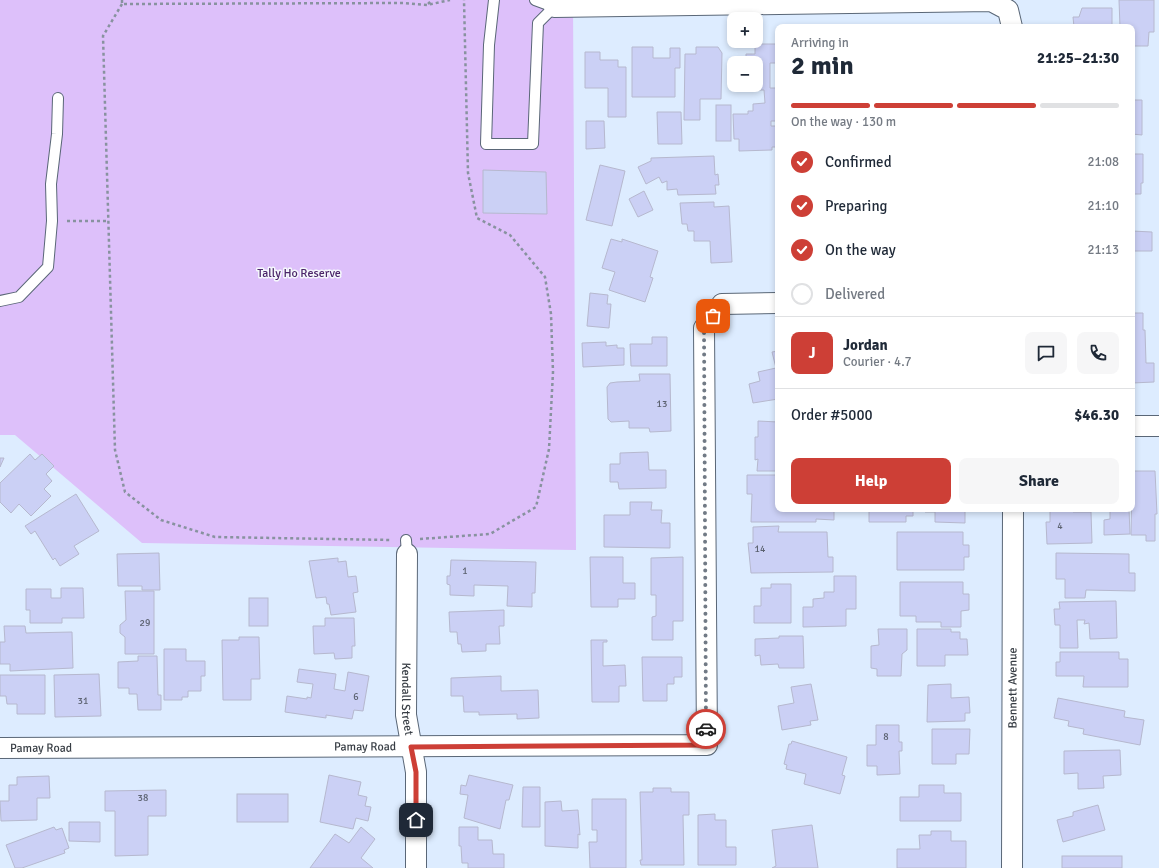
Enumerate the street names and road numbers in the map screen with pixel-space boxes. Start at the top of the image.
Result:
street label: Bennett Avenue [1005,647,1020,729]
street label: Kendall Street [399,663,417,736]
street label: Pamay Road [334,739,396,754]
street label: Pamay Road [10,740,72,755]

